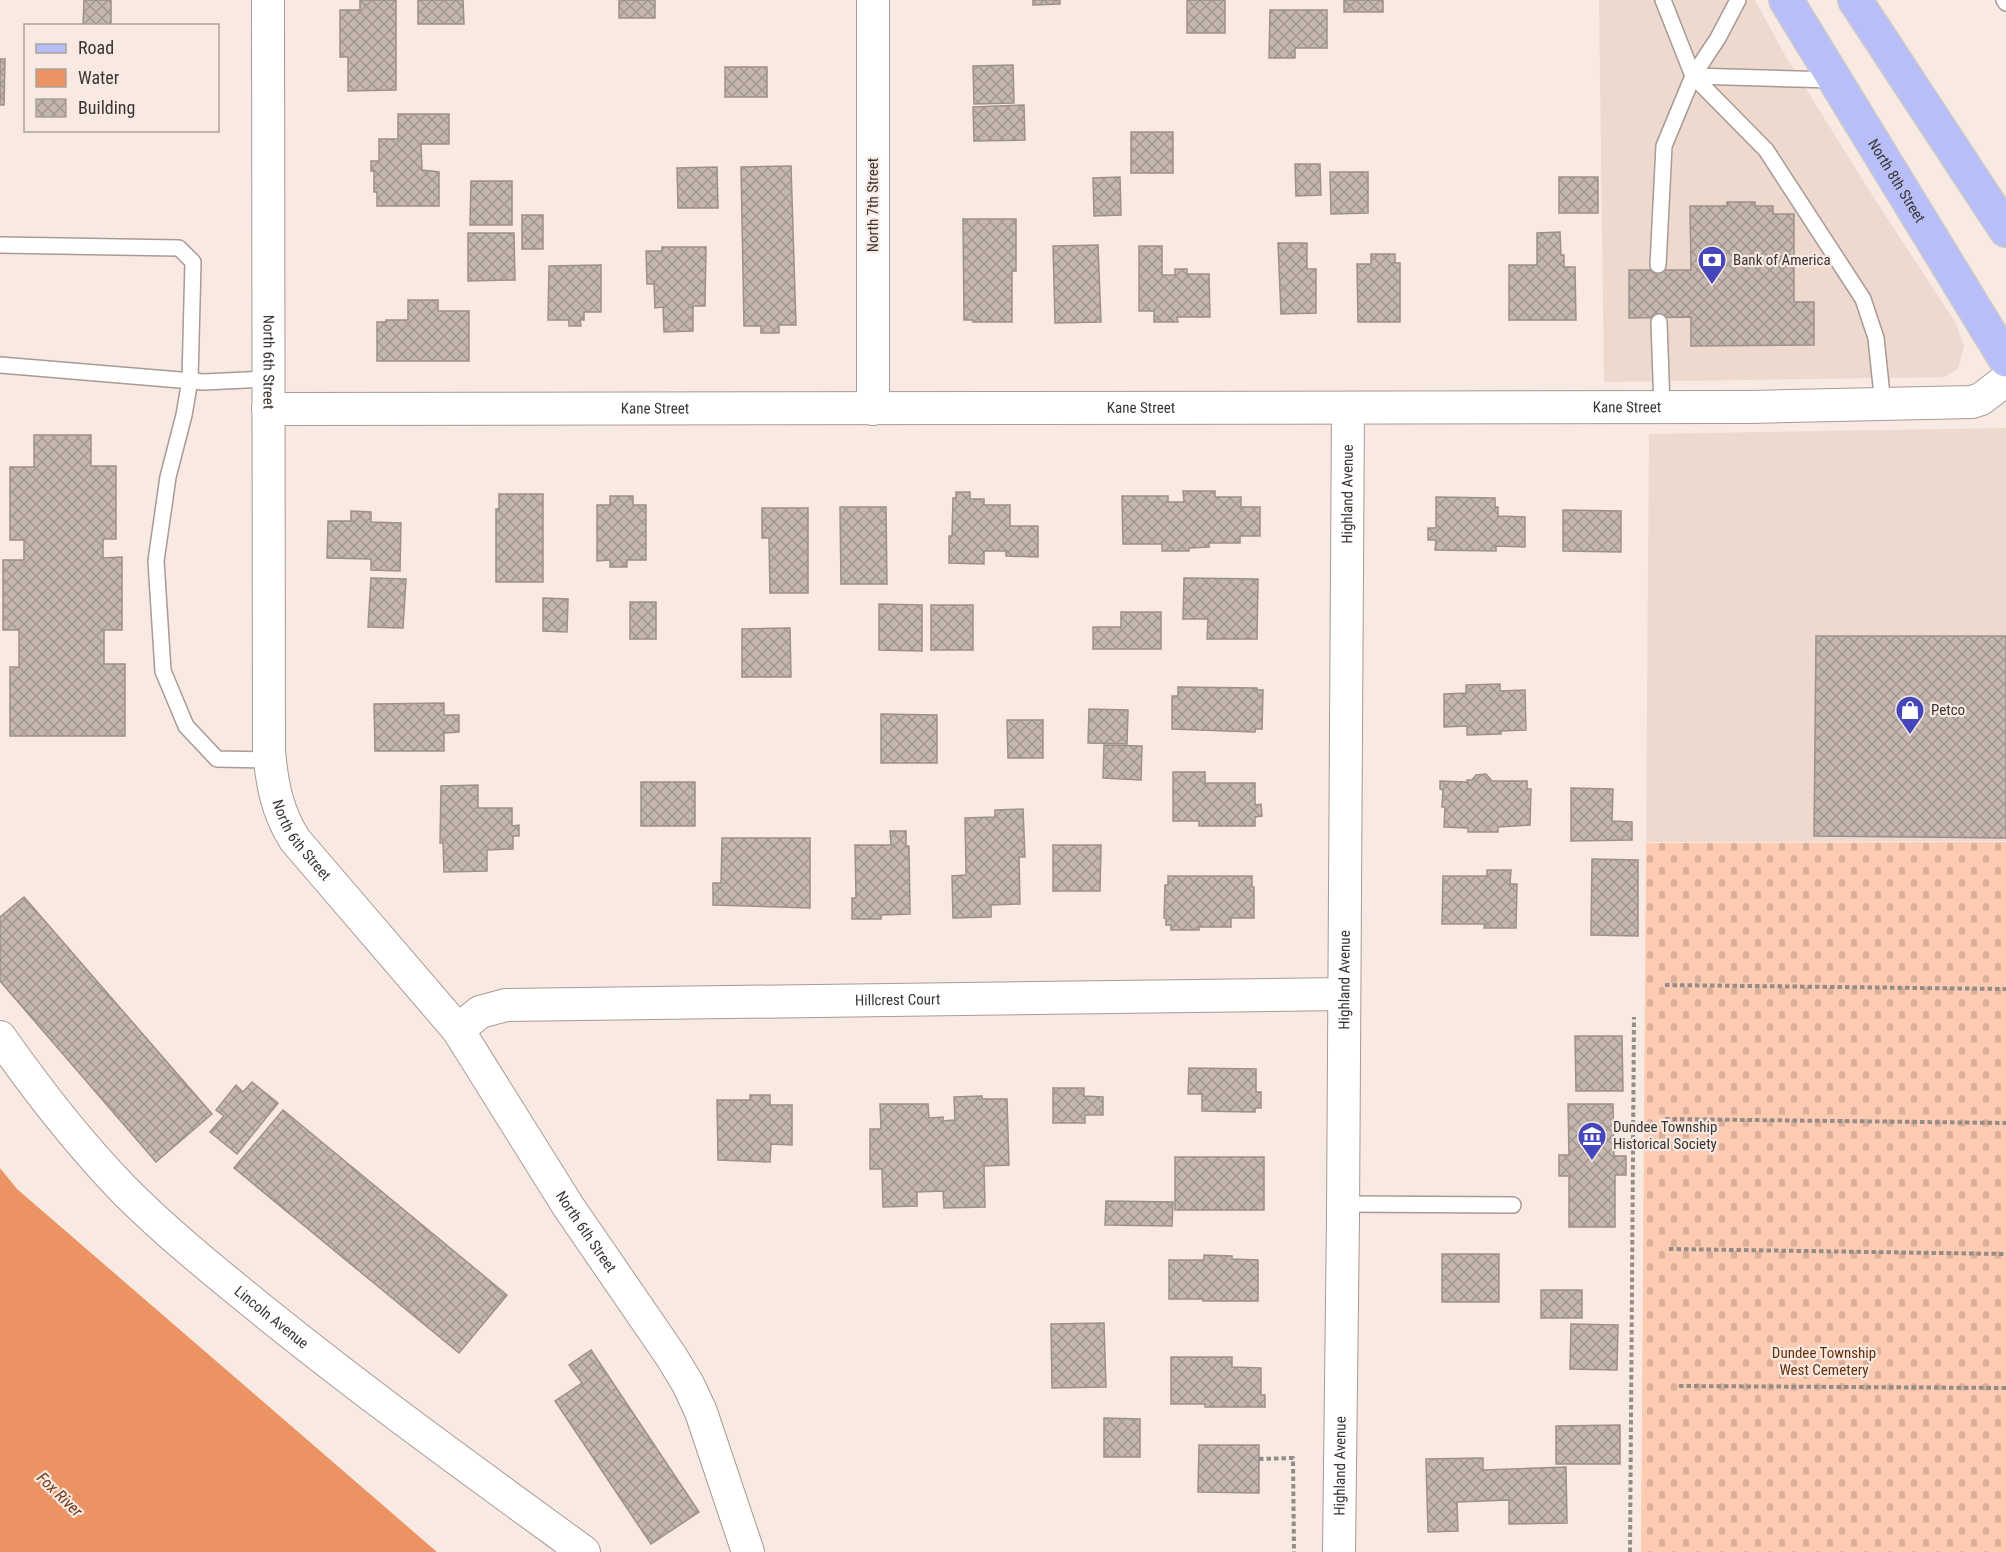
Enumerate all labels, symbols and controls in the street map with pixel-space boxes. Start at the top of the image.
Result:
legend [24,24,219,132]
text: Road [78,37,114,58]
text: Water [78,67,120,88]
text: Building [78,97,135,118]
street label: North 8th Street [1864,136,1929,226]
street label: North 7th Street [864,158,882,252]
bank icon: Bank of America [1696,244,1728,286]
place label: Bank of America [1733,251,1831,269]
street label: North 6th Street [259,315,278,409]
street label: Kane Street [1593,398,1661,416]
street label: Kane Street [621,399,689,418]
street label: Kane Street [1107,399,1175,417]
street label: Highland Avenue [1338,444,1357,544]
shop icon: Petco [1894,694,1926,736]
place label: Petco [1931,701,1965,719]
street label: North 6th Street [268,797,335,884]
street label: Highland Avenue [1335,930,1354,1030]
street label: Hillcrest Court [855,990,940,1009]
place label: Dundee Township Historical Society [1613,1118,1717,1153]
museum icon: Dundee Township Historical Society [1576,1120,1608,1162]
street label: North 6th Street [552,1188,620,1276]
street label: Lincoln Avenue [231,1282,312,1352]
park label: Dundee Township West Cemetery [1772,1344,1876,1379]
street label: Highland Avenue [1330,1416,1350,1516]
water label: Fox River [33,1468,87,1521]

